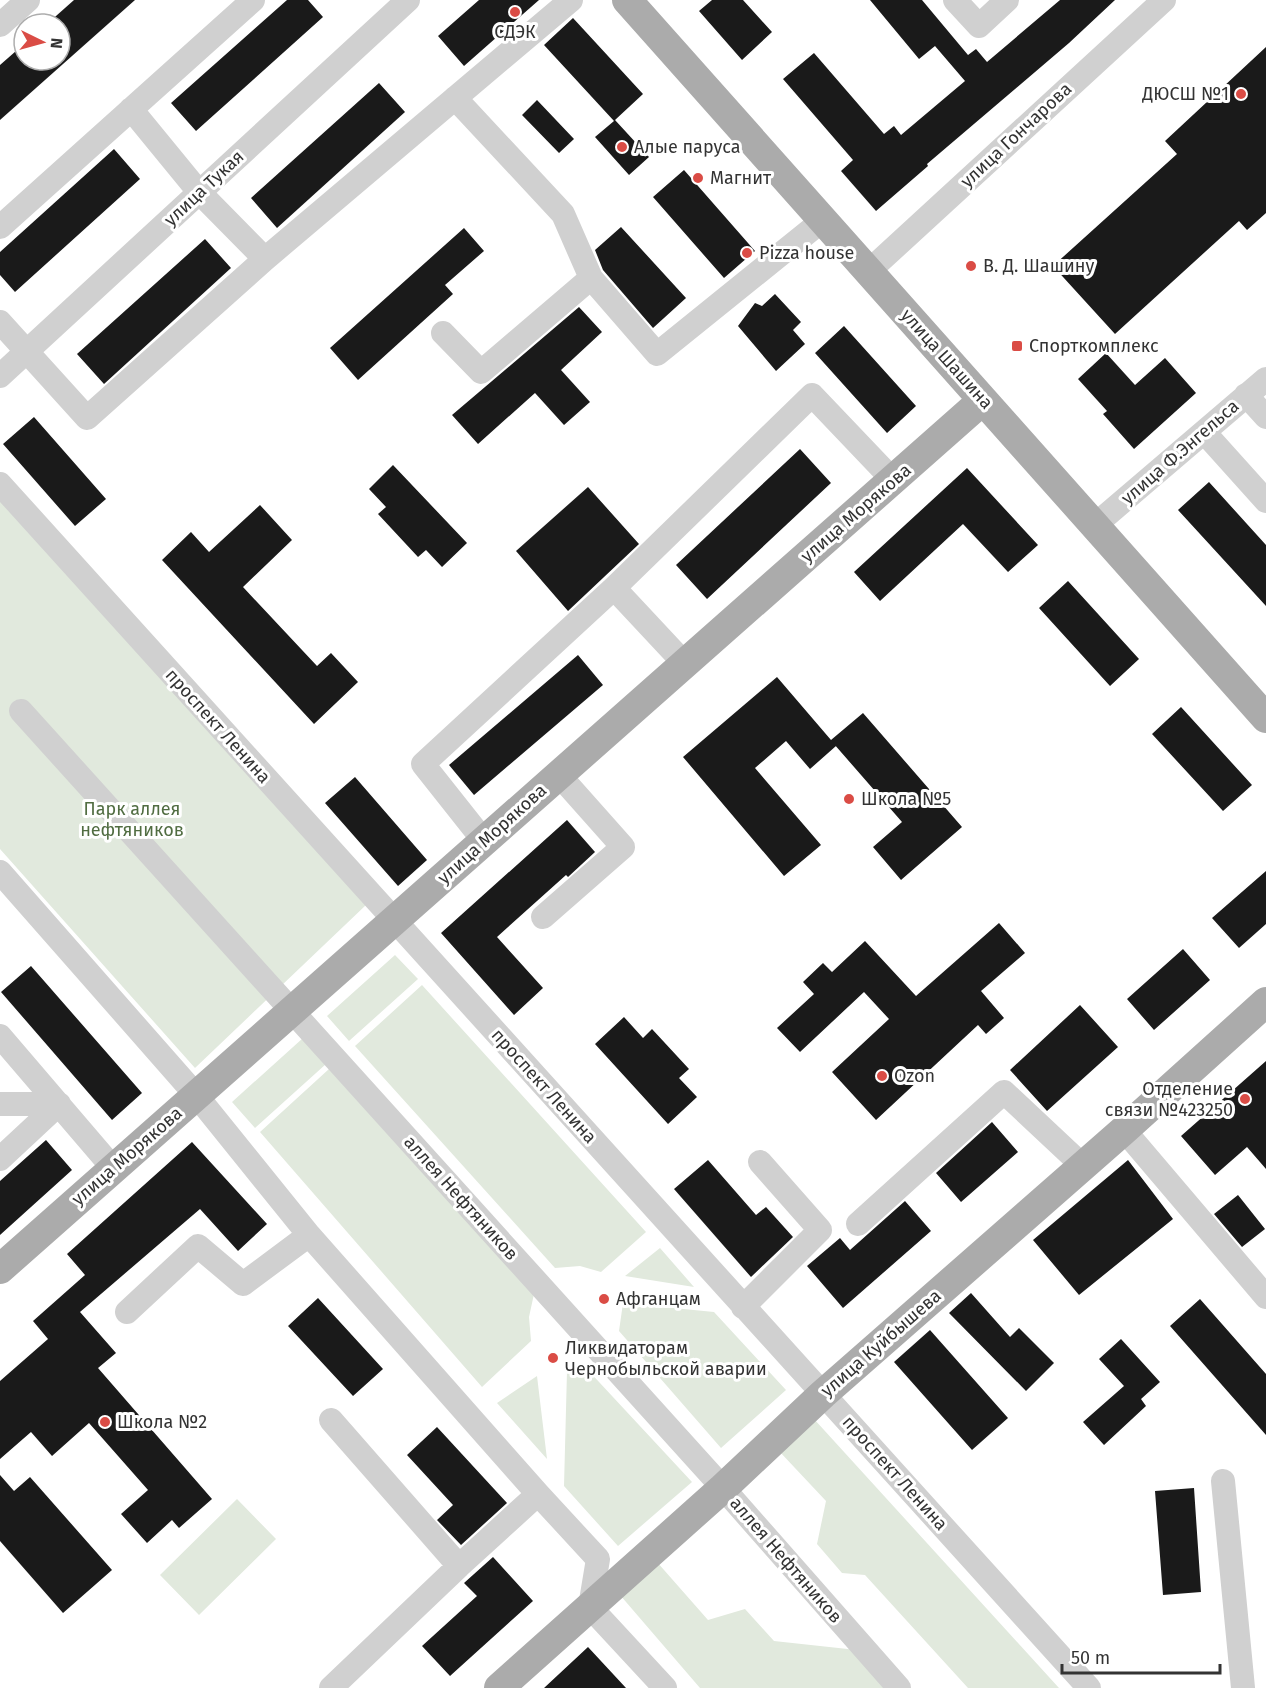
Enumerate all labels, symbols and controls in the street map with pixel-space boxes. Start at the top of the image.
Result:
marker: СДЭК [508,5,522,19]
north arrow [12,12,72,72]
place label: СДЭК [494,21,536,43]
text: N [47,37,66,49]
street label: улица Гончарова [956,78,1076,192]
place label: ДЮСШ №1 [1141,83,1229,105]
marker: ДЮСШ №1 [1234,87,1248,101]
place label: Алые паруса [634,136,741,158]
marker: Алые паруса [615,140,629,154]
street label: улица Тукая [160,145,248,231]
place label: Магнит [710,167,772,189]
marker: Магнит [691,171,705,185]
place label: Pizza house [759,242,854,264]
marker: Pizza house [740,246,754,260]
place label: В. Д. Шашину [983,255,1094,277]
marker: В. Д. Шашину [964,259,978,273]
street label: улица Шашина [896,304,998,414]
place label: Спорткомплекс [1029,335,1159,357]
marker: Спорткомплекс [1010,339,1024,353]
street label: улица Ф.Энгельса [1117,395,1243,509]
street label: улица Морякова [796,459,916,567]
street label: проспект Ленина [161,664,275,788]
street label: улица Морякова [433,779,551,889]
place label: Школа №5 [861,788,951,810]
marker: Школа №5 [842,792,856,806]
park label: Парк аллея нефтяников [80,798,184,841]
street label: проспект Ленина [487,1024,601,1148]
place label: Ozon [894,1065,935,1087]
marker: Ozon [875,1069,889,1083]
place label: Отделение связи №423250 [1105,1078,1233,1121]
marker: Отделение связи №423250 [1238,1092,1252,1106]
street label: улица Морякова [67,1102,187,1210]
street label: аллея Нефтяников [399,1131,523,1265]
street label: улица Куйбышева [816,1285,946,1401]
place label: Афганцам [616,1288,701,1310]
marker: Афганцам [597,1292,611,1306]
place label: Ликвидаторам Чернобыльской аварии [565,1337,767,1380]
marker: Ликвидаторам Чернобыльской аварии [546,1351,560,1365]
place label: Школа №2 [117,1411,207,1433]
street label: проспект Ленина [838,1411,952,1535]
marker: Школа №2 [98,1415,112,1429]
street label: аллея Нефтяников [725,1492,847,1628]
scale bar [1062,1637,1220,1675]
text: 50 m [1071,1647,1110,1669]

